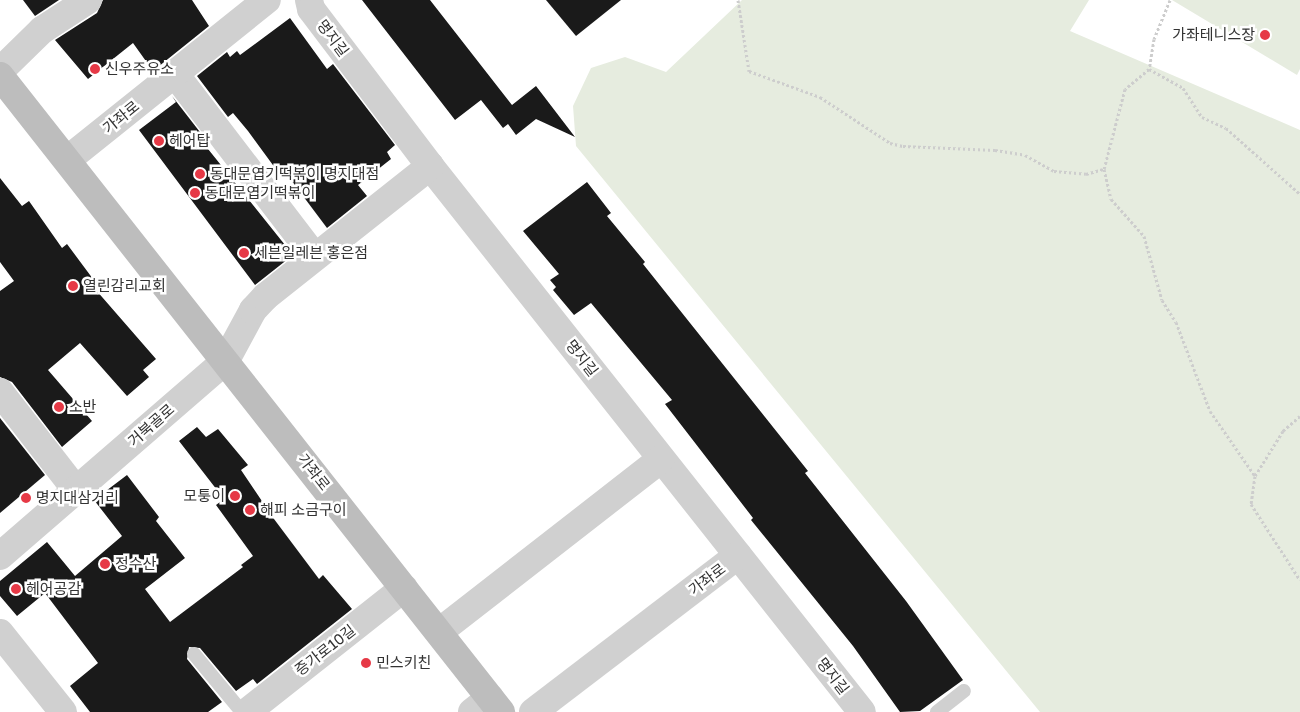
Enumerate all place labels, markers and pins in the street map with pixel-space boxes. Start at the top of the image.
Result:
place label: 가좌테니스장 [1172,26,1255,44]
marker: 가좌테니스장 [1259,29,1271,41]
place label: 신우주유소 [105,60,174,78]
marker: 신우주유소 [89,63,101,75]
place label: 헤어탑 [169,132,210,150]
marker: 헤어탑 [153,135,165,147]
place label: 동대문엽기떡볶이 명지대점 [210,165,379,183]
marker: 동대문엽기떡볶이 명지대점 [194,168,206,180]
place label: 동대문엽기떡볶이 [205,184,315,202]
marker: 동대문엽기떡볶이 [189,187,201,199]
place label: 세븐일레븐 홍은점 [254,244,368,262]
marker: 세븐일레븐 홍은점 [238,247,250,259]
place label: 열린감리교회 [83,277,166,295]
marker: 열린감리교회 [67,280,79,292]
place label: 소반 [69,398,97,416]
marker: 소반 [53,401,65,413]
place label: 모퉁이 [184,487,225,505]
place label: 명지대삼거리 [36,489,119,507]
marker: 모퉁이 [229,490,241,502]
marker: 명지대삼거리 [20,492,32,504]
place label: 해피 소금구이 [260,501,347,519]
marker: 해피 소금구이 [244,504,256,516]
place label: 정수산 [115,555,156,573]
marker: 정수산 [99,558,111,570]
place label: 헤어공감 [26,580,81,598]
marker: 헤어공감 [10,583,22,595]
place label: 민스키친 [376,654,431,672]
marker: 민스키친 [360,657,372,669]

